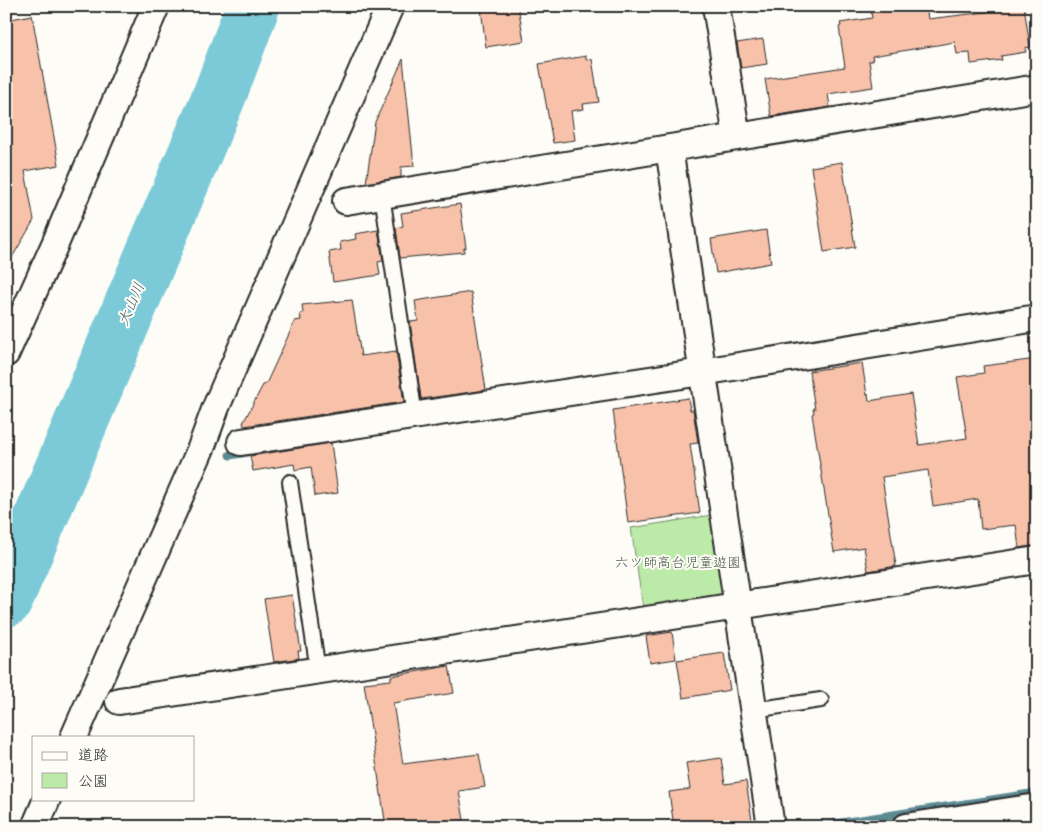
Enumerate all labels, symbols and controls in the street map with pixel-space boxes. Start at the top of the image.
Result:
water label: 大山川 [114,280,149,329]
park label: 六ツ師高台児童遊園 [615,554,741,571]
legend [32,736,195,800]
text: 道路 [78,746,108,765]
text: 公園 [78,772,108,791]

